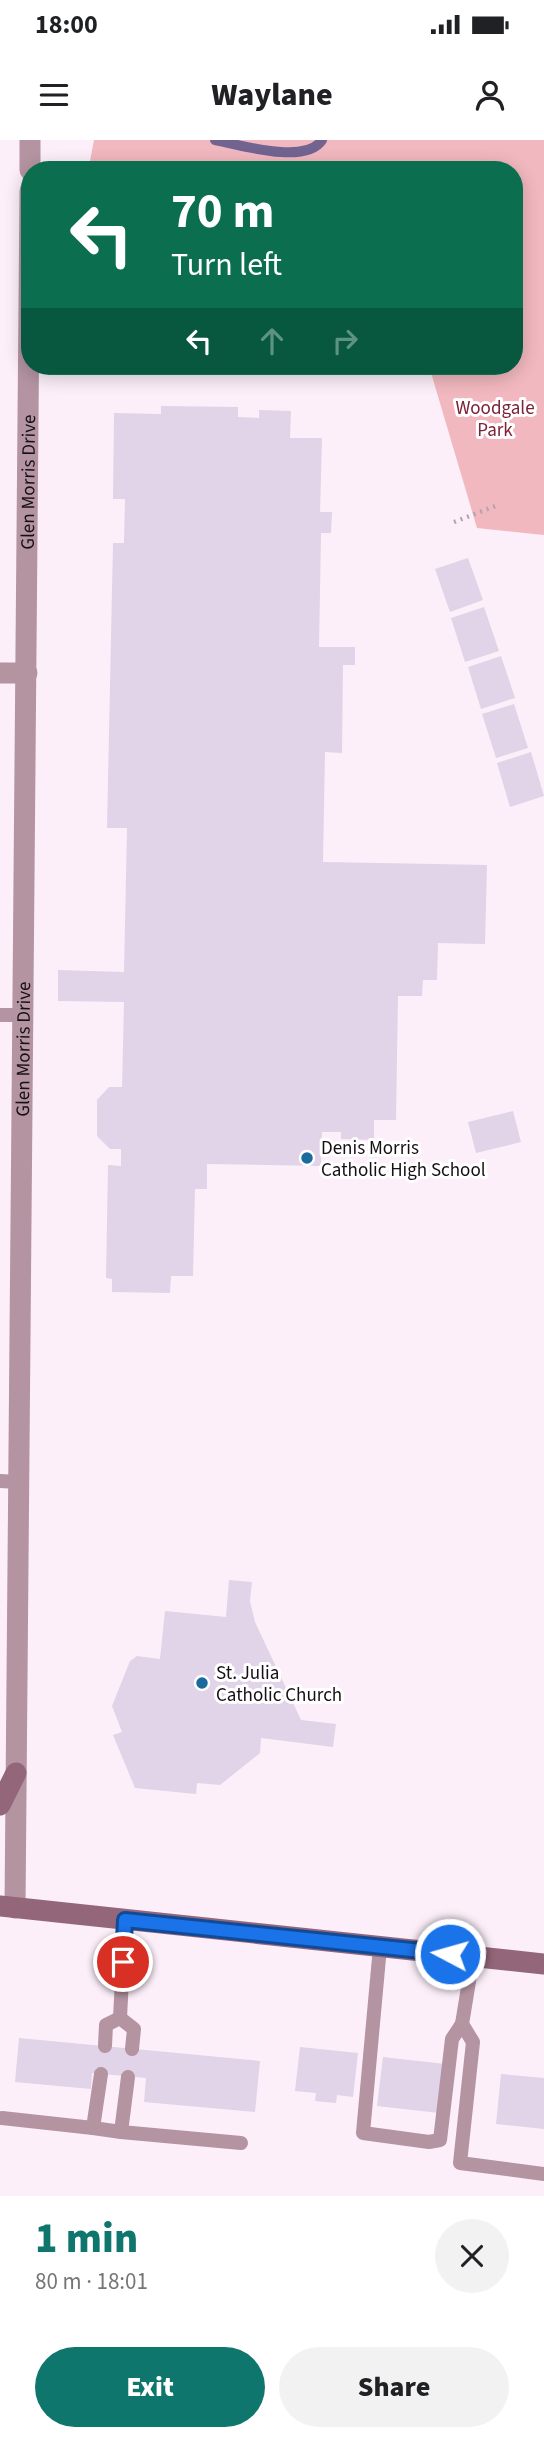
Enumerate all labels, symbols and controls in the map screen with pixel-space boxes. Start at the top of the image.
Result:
text: 18:00 [35,6,98,43]
text: Waylane [211,72,333,118]
icon: menu [35,76,73,114]
icon: person [471,76,509,114]
text: 70 m [171,177,275,247]
icon: left [56,189,147,280]
text: Turn left [171,242,282,288]
icon: left [180,322,218,360]
icon: ahead [253,322,291,360]
icon: right [326,322,364,360]
park label: Woodgale Park [455,395,535,444]
street label: Glen Morris Drive [15,414,43,550]
street label: Glen Morris Drive [10,981,38,1117]
place label: Denis Morris Catholic High School [321,1135,486,1184]
marker: Denis Morris Catholic High School [299,1150,315,1166]
place label: St. Julia Catholic Church [216,1660,342,1709]
marker: St. Julia Catholic Church [194,1675,210,1691]
position arrow [413,1917,487,1991]
pin [93,1932,153,1992]
icon: arrive [104,1943,142,1981]
text: 1 min [35,2209,138,2269]
button: close [435,2219,509,2293]
text: 80 m · 18:01 [35,2265,148,2298]
button: Exit [35,2347,265,2427]
button: Share [279,2347,509,2427]

